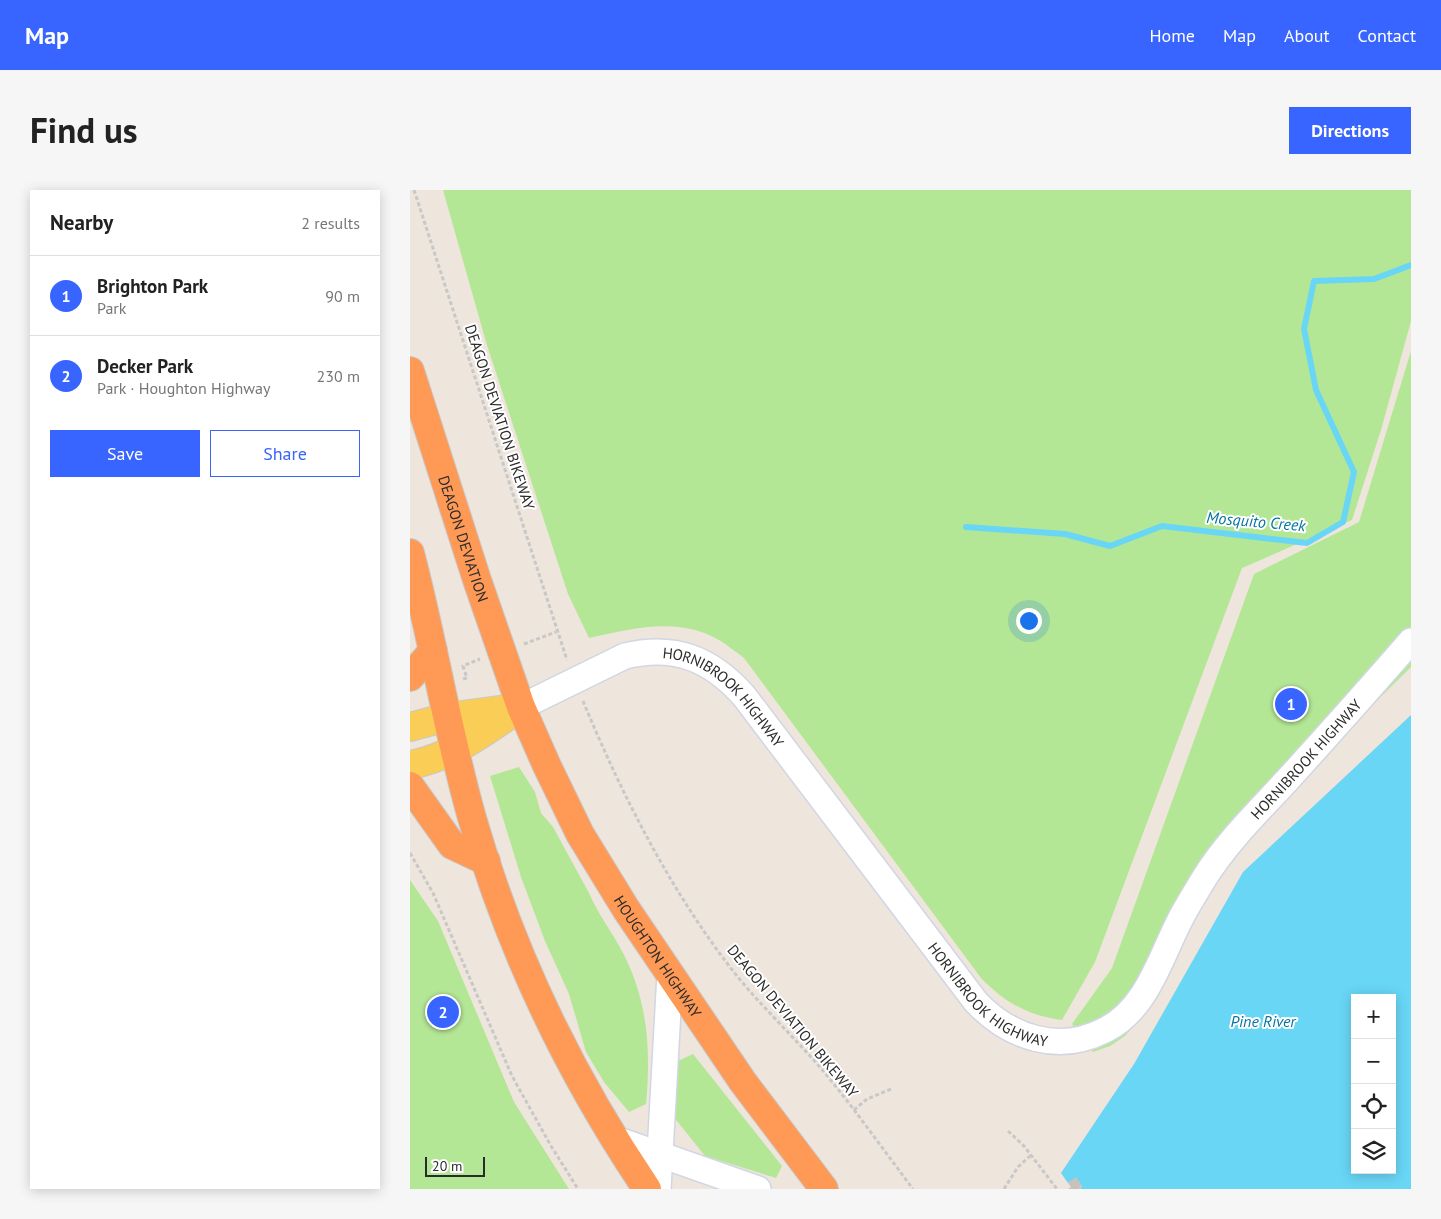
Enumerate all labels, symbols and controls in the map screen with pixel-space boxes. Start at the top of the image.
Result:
text: Map [25,20,69,51]
text: Home [1149,24,1195,47]
text: Map [1223,24,1256,47]
text: About [1284,24,1330,47]
text: Contact [1358,24,1416,47]
text: Find us [30,107,138,153]
button: Directions [1289,107,1411,154]
text: Nearby [50,209,113,236]
text: 2 results [301,213,360,233]
text: Brighton Park [97,274,208,298]
text: 1 [61,286,71,306]
text: 90 m [325,286,360,306]
text: Park [97,298,126,318]
street label: DEAGON DEVIATION BIKEWAY [461,322,539,513]
text: Decker Park [97,354,193,378]
text: 2 [61,366,71,386]
text: 230 m [317,366,360,386]
text: Park · Houghton Highway [97,378,270,398]
button: Save [50,430,200,477]
button: Share [210,430,360,477]
street label: DEAGON DEVIATION [435,473,493,604]
water label: Mosquito Creek [1206,507,1307,535]
your location [1016,608,1042,634]
street label: HORNIBROOK HIGHWAY [662,643,789,751]
pin: 1 [1275,685,1307,723]
street label: HORNIBROOK HIGHWAY [1246,694,1366,823]
street label: HOUGHTON HIGHWAY [610,892,706,1021]
street label: HORNIBROOK HIGHWAY [924,938,1050,1050]
street label: DEAGON DEVIATION BIKEWAY [723,941,863,1102]
pin: 2 [427,993,459,1031]
map controls [1351,994,1396,1174]
button: + [1351,994,1396,1039]
water label: Pine River [1230,1011,1297,1031]
button: − [1351,1039,1396,1084]
button: locate [1351,1084,1396,1129]
button: layers [1351,1129,1396,1174]
scale bar [425,1154,485,1177]
text: 20 m [432,1157,462,1175]

